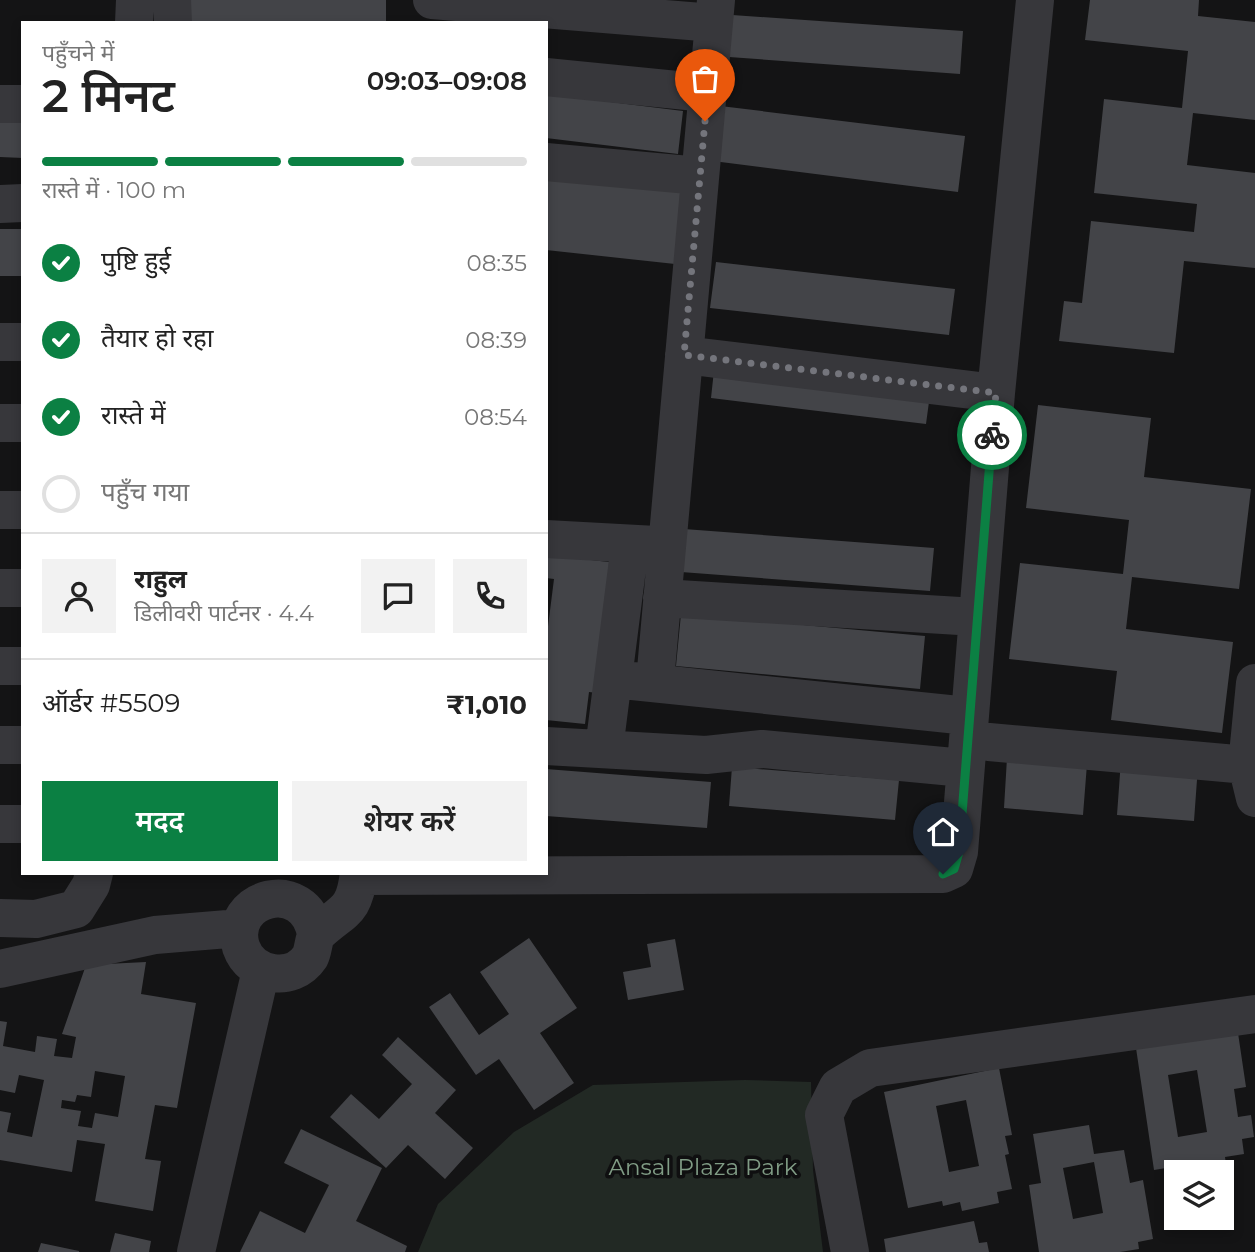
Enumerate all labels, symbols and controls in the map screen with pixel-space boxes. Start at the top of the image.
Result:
text: पहुँचने में [42,39,114,67]
pin [675,49,735,121]
icon: bag [686,60,724,98]
text: 09:03–09:08 [367,65,527,97]
text: 2 मिनट [42,67,175,124]
text: रास्ते में · 100 m [42,176,186,204]
icon: check [42,244,80,282]
text: पुष्टि हुई [101,245,171,277]
text: 08:35 [466,249,527,277]
icon: check [42,321,80,359]
text: तैयार हो रहा [101,322,214,354]
text: 08:39 [465,326,527,354]
icon: check [42,398,80,436]
text: रास्ते में [101,399,166,431]
courier [957,400,1027,470]
text: 08:54 [464,403,527,431]
icon: bike [973,416,1011,454]
text: पहुँच गया [101,476,189,508]
button: person [42,559,116,633]
button: chat [361,559,435,633]
button: phone [453,559,527,633]
text: राहुल [134,563,187,595]
text: डिलीवरी पार्टनर · 4.4 [134,599,314,627]
text: ऑर्डर #5509 [42,687,180,719]
text: ₹1,010 [446,689,527,721]
button: मदद [42,781,278,861]
button: शेयर करें [292,781,527,861]
pin [913,802,973,874]
icon: home [924,813,962,851]
park label: Ansal Plaza Park [608,1153,798,1181]
map controls [1164,1160,1234,1230]
button: layers [1164,1160,1234,1230]

